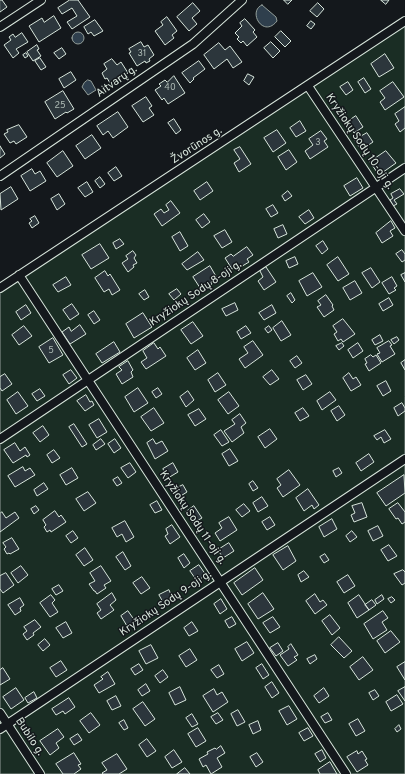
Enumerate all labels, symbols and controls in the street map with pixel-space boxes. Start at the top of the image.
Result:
house number: 31 [138,49,146,59]
street label: Aitvarų g. [94,63,140,101]
house number: 40 [164,83,176,93]
street label: Kryžiokų Sodų 10-oji g. [322,92,396,192]
house number: 25 [54,101,66,111]
street label: Žvorūnos g. [169,125,225,167]
house number: 3 [315,138,321,148]
street label: Kryžiokų Sodų 8-oji g. [147,258,245,330]
house number: 5 [48,346,54,356]
street label: Kryžiokų Sodų 11-oji g. [156,469,228,567]
street label: Kryžiokų Sodų 9-oji g. [118,568,214,640]
street label: Bubilo g. [12,716,46,758]

